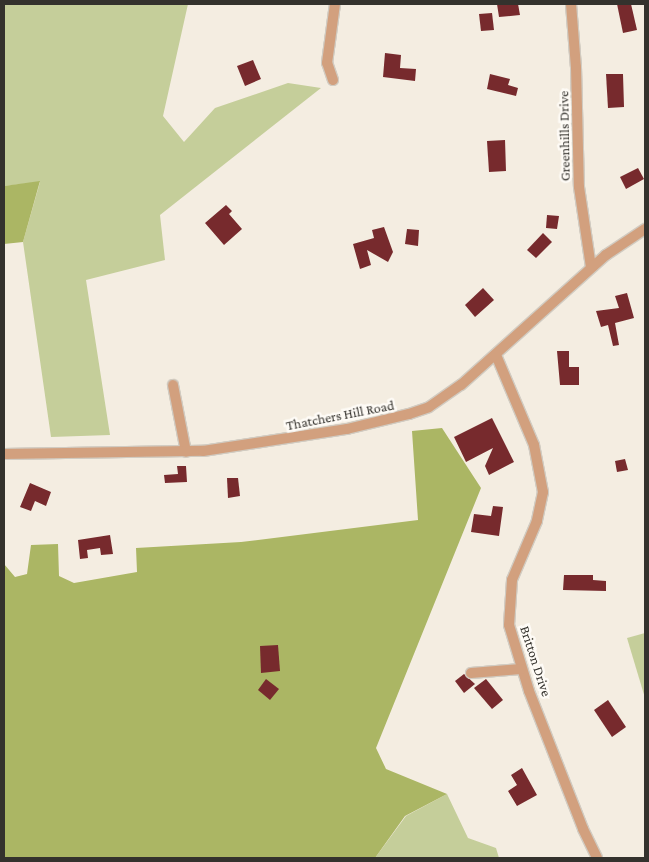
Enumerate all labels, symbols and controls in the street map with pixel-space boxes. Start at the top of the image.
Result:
street label: Greenhills Drive [555,91,573,181]
street label: Thatchers Hill Road [285,396,395,434]
street label: Britton Drive [517,624,555,698]

